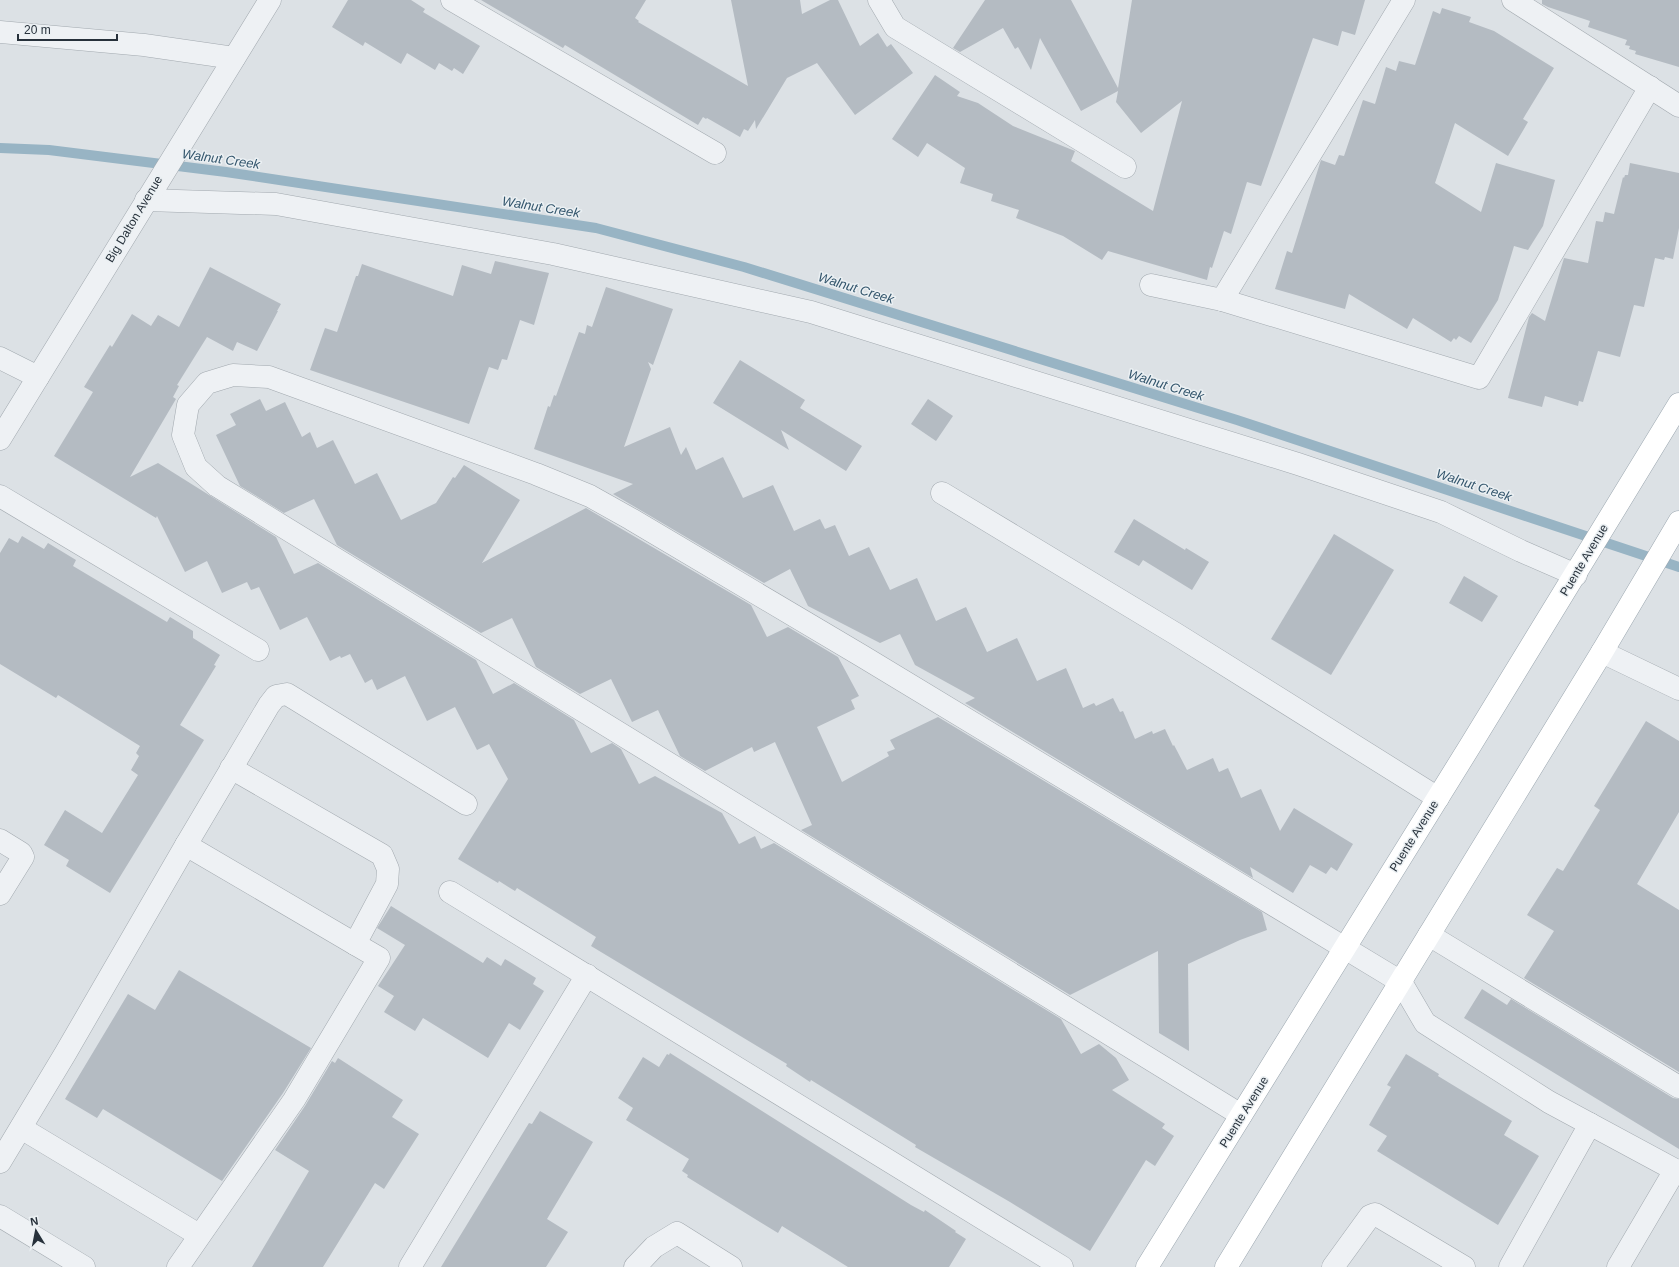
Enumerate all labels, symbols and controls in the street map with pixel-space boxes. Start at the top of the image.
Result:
scale bar [18,16,117,42]
text: 20 m [24,23,51,37]
water label: Walnut Creek [181,146,262,172]
street label: Big Dalton Avenue [103,173,166,265]
water label: Walnut Creek [501,193,582,221]
water label: Walnut Creek [816,269,897,307]
water label: Walnut Creek [1126,366,1207,404]
water label: Walnut Creek [1434,466,1515,505]
street label: Puente Avenue [1557,521,1611,598]
street label: Puente Avenue [1387,798,1442,874]
street label: Puente Avenue [1217,1074,1272,1150]
north arrow [16,1211,56,1251]
text: N [29,1215,39,1228]

